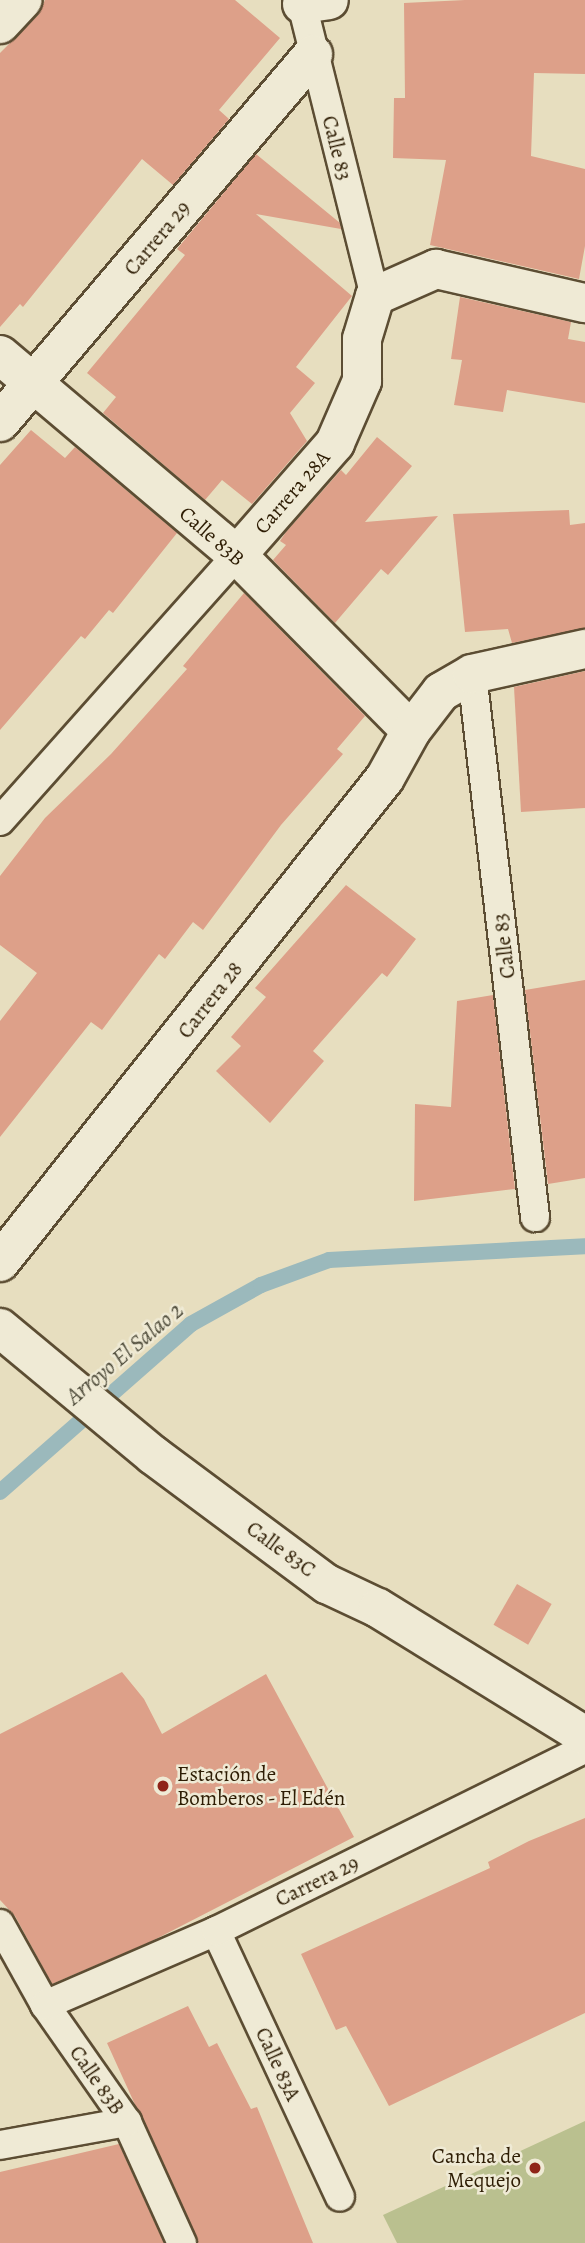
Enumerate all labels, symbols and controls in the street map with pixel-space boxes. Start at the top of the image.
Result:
street label: Calle 83 [317,113,357,183]
street label: Carrera 29 [119,196,195,280]
street label: Carrera 28A [249,445,335,539]
street label: Calle 83B [174,501,250,571]
street label: Calle 83 [487,912,521,980]
street label: Carrera 28 [172,957,248,1043]
water label: Arroyo El Salao 2 [61,1297,189,1411]
street label: Calle 83C [242,1516,320,1582]
place label: Estación de Bomberos - El Edén [177,1761,346,1811]
marker: Estación de Bomberos - El Edén [155,1778,171,1794]
street label: Carrera 29 [271,1850,363,1912]
street label: Calle 83A [250,2023,306,2105]
street label: Calle 83B [64,2041,130,2119]
place label: Cancha de Mequejo [432,2143,521,2193]
marker: Cancha de Mequejo [527,2160,543,2176]

